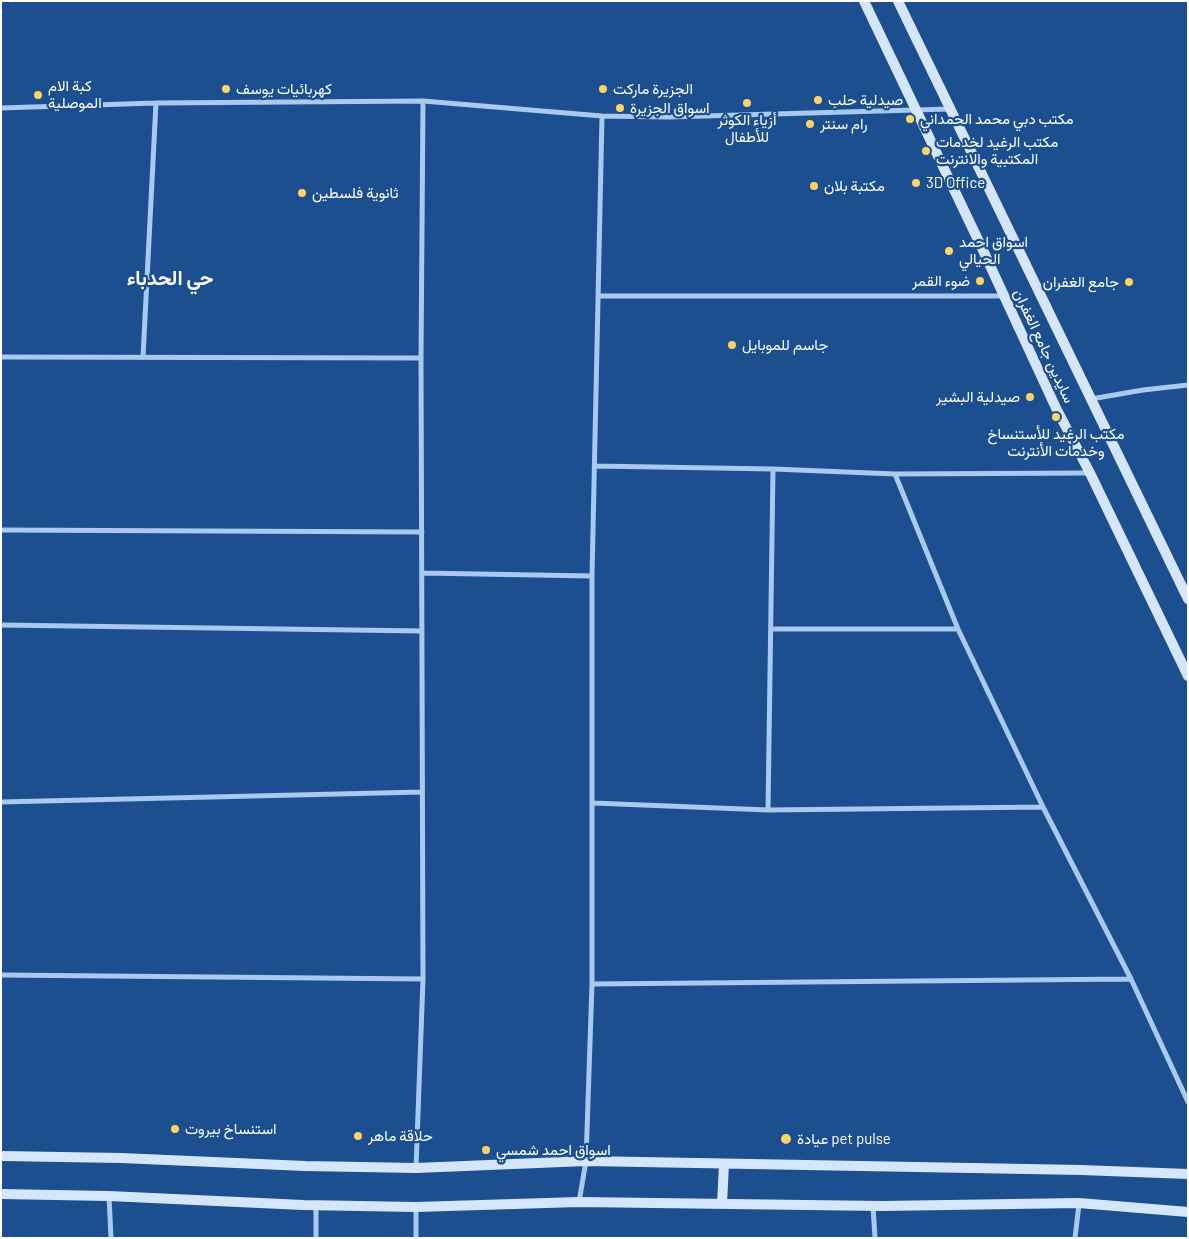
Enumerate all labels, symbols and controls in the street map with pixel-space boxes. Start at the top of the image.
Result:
place label: كبة الام الموصلية [48,77,102,112]
place label: كهربائيات يوسف [236,80,332,98]
place label: الجزيرة ماركت [613,80,693,98]
marker: كهربائيات يوسف [220,83,232,95]
marker: الجزيرة ماركت [597,83,609,95]
marker: كبة الام الموصلية [32,89,44,101]
place label: صيدلية حلب [828,91,903,109]
marker: صيدلية حلب [812,94,824,106]
marker: أزياء الكوثر للأطفال [741,97,753,109]
place label: اسواق الجزيرة [630,99,709,117]
marker: اسواق الجزيرة [614,102,626,114]
place label: مكتب دبي محمد الحمداني [920,110,1074,128]
place label: أزياء الكوثر للأطفال [718,111,776,146]
marker: مكتب دبي محمد الحمداني [904,113,916,125]
place label: رام سنتر [820,115,868,133]
marker: رام سنتر [804,118,816,130]
place label: مكتب الرغيد لخدمات المكتبية والانترنت [936,133,1058,168]
marker: مكتب الرغيد لخدمات المكتبية والانترنت [920,145,932,157]
place label: 3D Office [926,174,985,192]
place label: مكتبة بلان [824,177,885,195]
marker: 3D Office [910,177,922,189]
marker: مكتبة بلان [808,180,820,192]
place label: ثانوية فلسطين [312,184,398,202]
marker: ثانوية فلسطين [296,187,308,199]
place label: اسواق احمد الحيالي [959,233,1028,268]
marker: اسواق احمد الحيالي [943,245,955,257]
district label: حي الحدباء [127,266,213,290]
place label: ضوء القمر [912,272,970,290]
place label: جامع الغفران [1043,273,1119,291]
marker: ضوء القمر [974,275,986,287]
marker: جامع الغفران [1123,276,1135,288]
street label: سايدين جامع الغفران [1010,286,1078,406]
place label: جاسم للموبايل [742,336,828,354]
marker: جاسم للموبايل [726,339,738,351]
place label: صيدلية البشير [936,388,1020,406]
marker: صيدلية البشير [1024,391,1036,403]
marker: مكتب الرغيد للأستنساخ وخدمات الأنترنت [1050,411,1062,423]
place label: مكتب الرغيد للأستنساخ وخدمات الأنترنت [987,425,1125,460]
place label: استنساخ بيروت [185,1120,276,1138]
marker: استنساخ بيروت [169,1123,181,1135]
place label: حلاقة ماهر [368,1127,433,1145]
marker: حلاقة ماهر [352,1130,364,1142]
place label: عيادة pet pulse [797,1130,891,1148]
marker: عيادة pet pulse [779,1132,793,1146]
place label: اسواق احمد شمسي [496,1141,611,1159]
marker: اسواق احمد شمسي [480,1144,492,1156]

